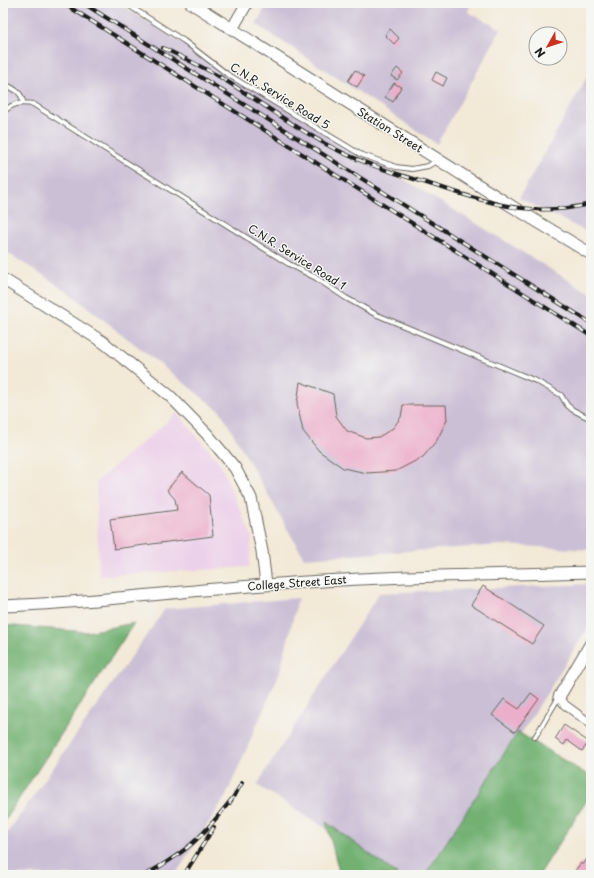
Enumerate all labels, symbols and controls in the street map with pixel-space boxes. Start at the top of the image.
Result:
north arrow [528,26,568,66]
text: N [530,44,549,61]
street label: C.N.R. Service Road 5 [227,58,333,133]
street label: Station Street [354,103,427,157]
street label: C.N.R. Service Road 1 [245,220,350,294]
street label: College Street East [247,571,347,594]

